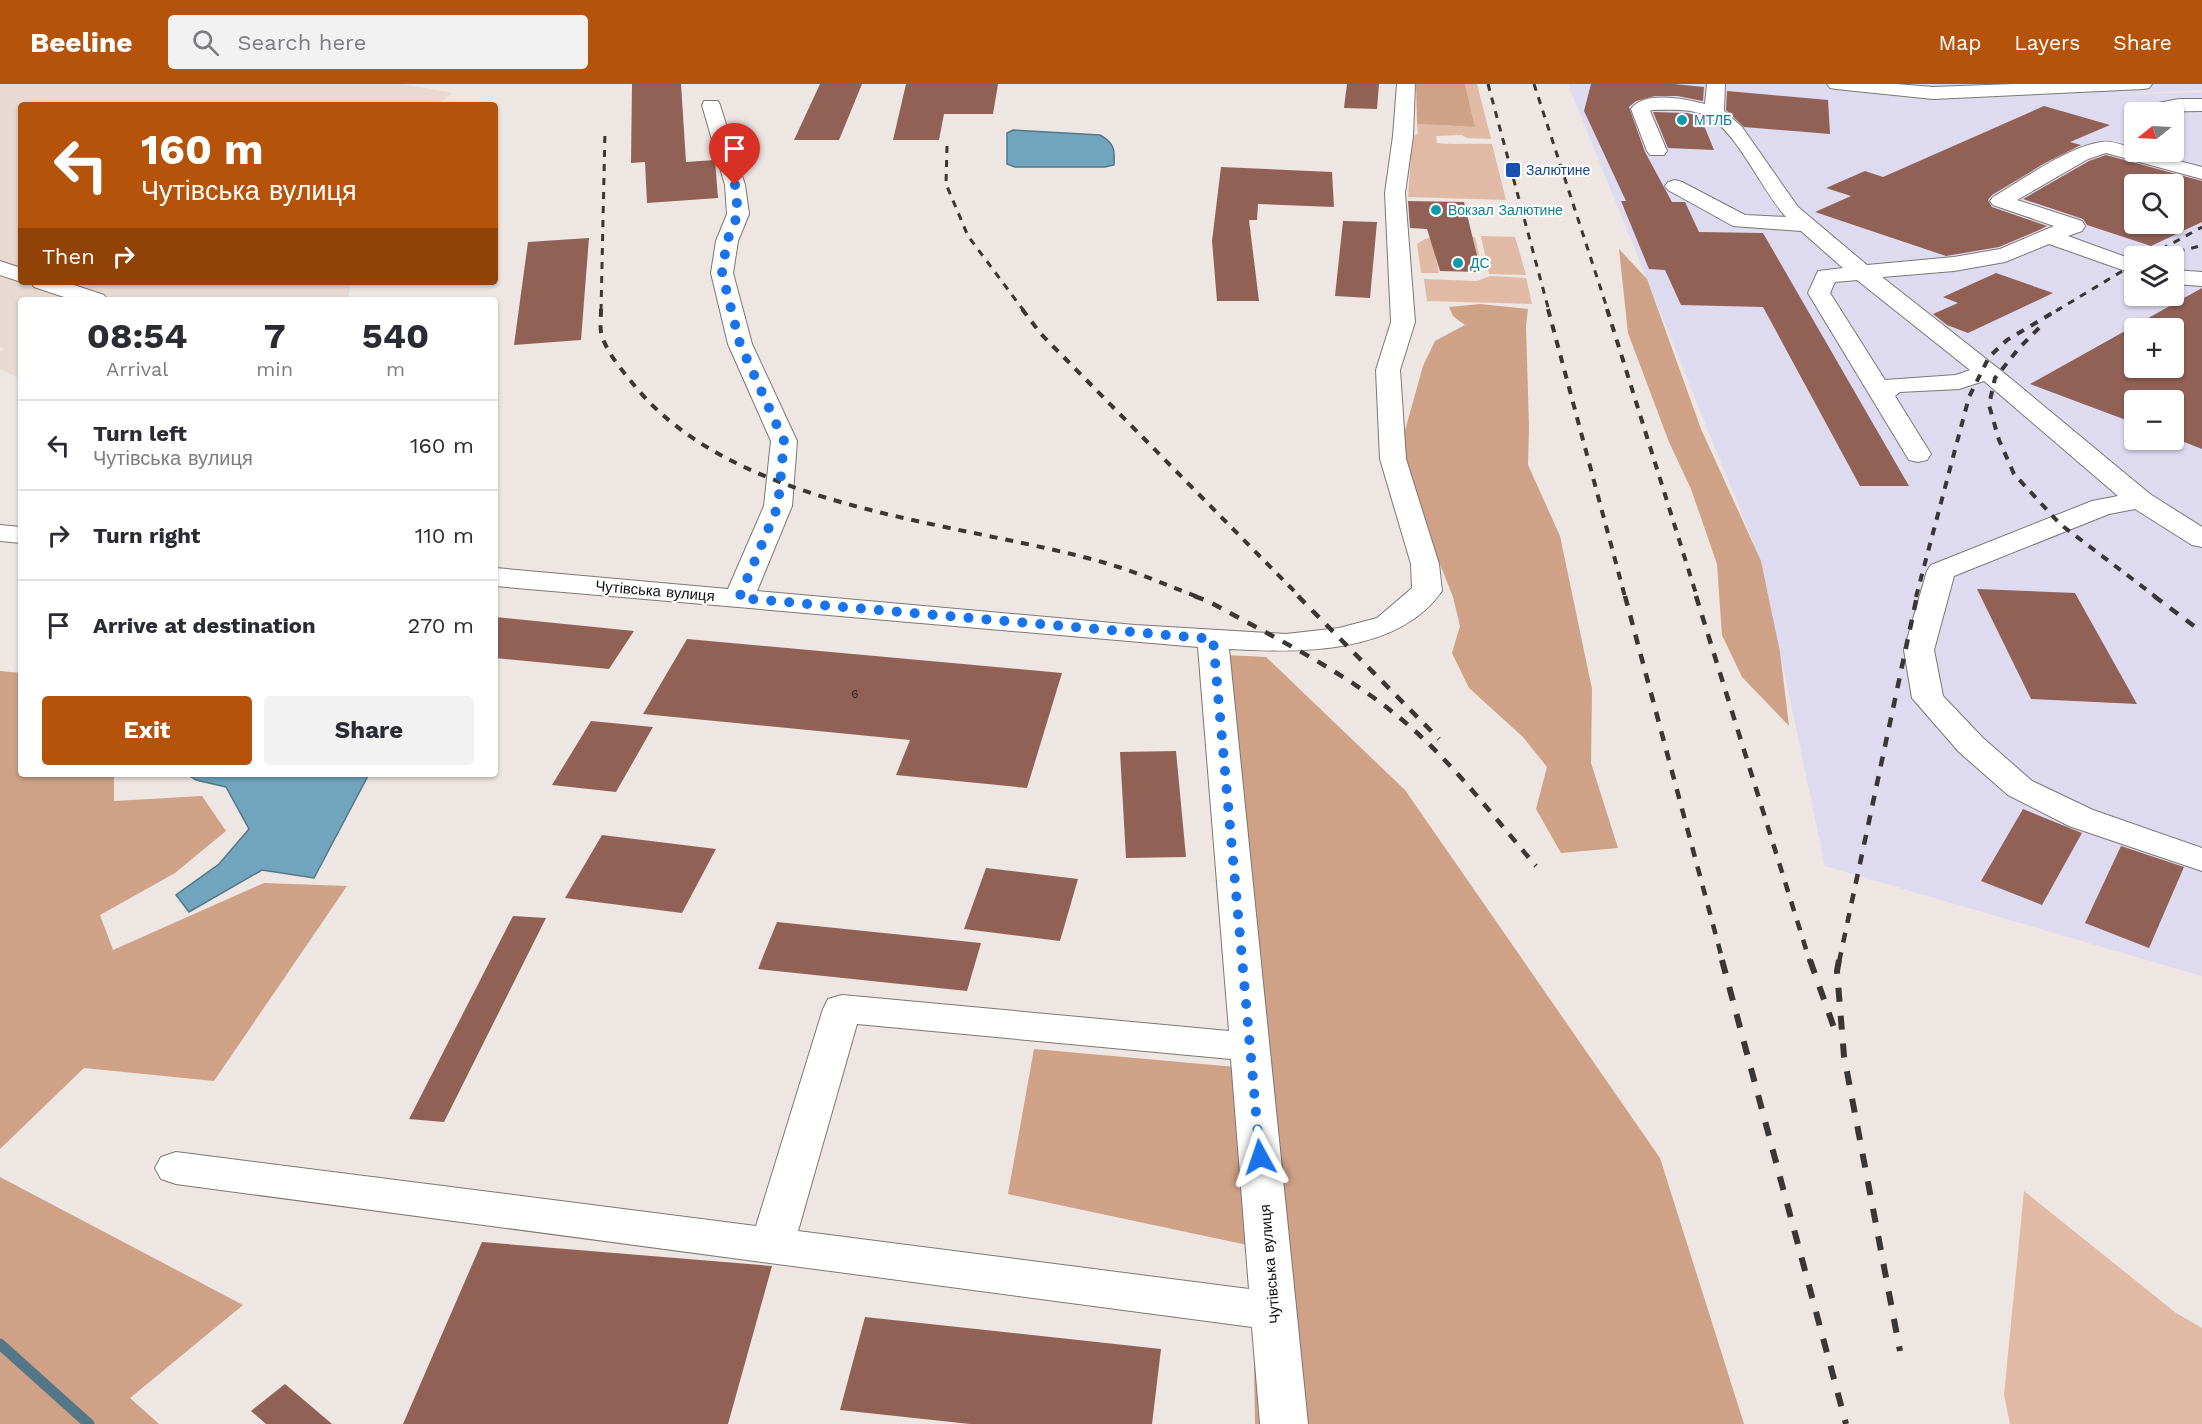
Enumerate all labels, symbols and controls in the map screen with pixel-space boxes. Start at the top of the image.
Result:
search box [168,15,588,69]
text: Beeline [30,26,132,59]
icon: search [189,26,222,59]
text: Search here [237,30,366,55]
text: Map [1938,30,1981,55]
text: Layers [2014,30,2080,55]
text: Share [2113,30,2172,55]
north arrow [2124,102,2184,162]
map controls [2124,102,2184,450]
place label: МТЛБ [1694,112,1732,128]
marker: МТЛБ [1675,113,1689,127]
pin [709,123,760,185]
text: 160 m [141,125,264,174]
icon: left [42,126,120,204]
icon: arrive [718,132,751,165]
marker: Залютине [1504,161,1522,179]
place label: Залютине [1526,162,1591,178]
button: search [2124,174,2184,234]
text: Чутівська вулиця [141,175,357,207]
place label: Вокзал Залютине [1448,202,1563,218]
marker: Вокзал Залютине [1429,203,1443,217]
icon: right [107,240,140,273]
text: Then [42,244,95,269]
button: layers [2124,246,2184,306]
place label: ДС [1470,255,1490,271]
marker: ДС [1451,256,1465,270]
text: 08:54 [87,315,188,357]
text: 7 [264,315,286,357]
text: 540 [362,315,429,357]
button: + [2124,318,2184,378]
text: Arrival [106,357,168,381]
text: min [256,357,293,381]
text: m [386,357,405,381]
button: − [2124,390,2184,450]
text: Turn left [93,421,187,446]
icon: left [42,429,75,462]
text: 160 m [410,433,474,458]
text: Чутівська вулиця [93,446,253,470]
icon: right [42,519,75,552]
text: Turn right [93,523,200,548]
text: 110 m [415,523,474,548]
street label: Чутівська вулиця [595,577,715,605]
icon: arrive [42,609,75,642]
text: Arrive at destination [93,613,316,638]
text: 270 m [408,613,474,638]
house number: 6 [851,687,859,701]
button: Exit [42,696,252,765]
button: Share [264,696,474,765]
position arrow [1228,1125,1292,1189]
street label: Чутівська вулиця [1256,1204,1284,1324]

